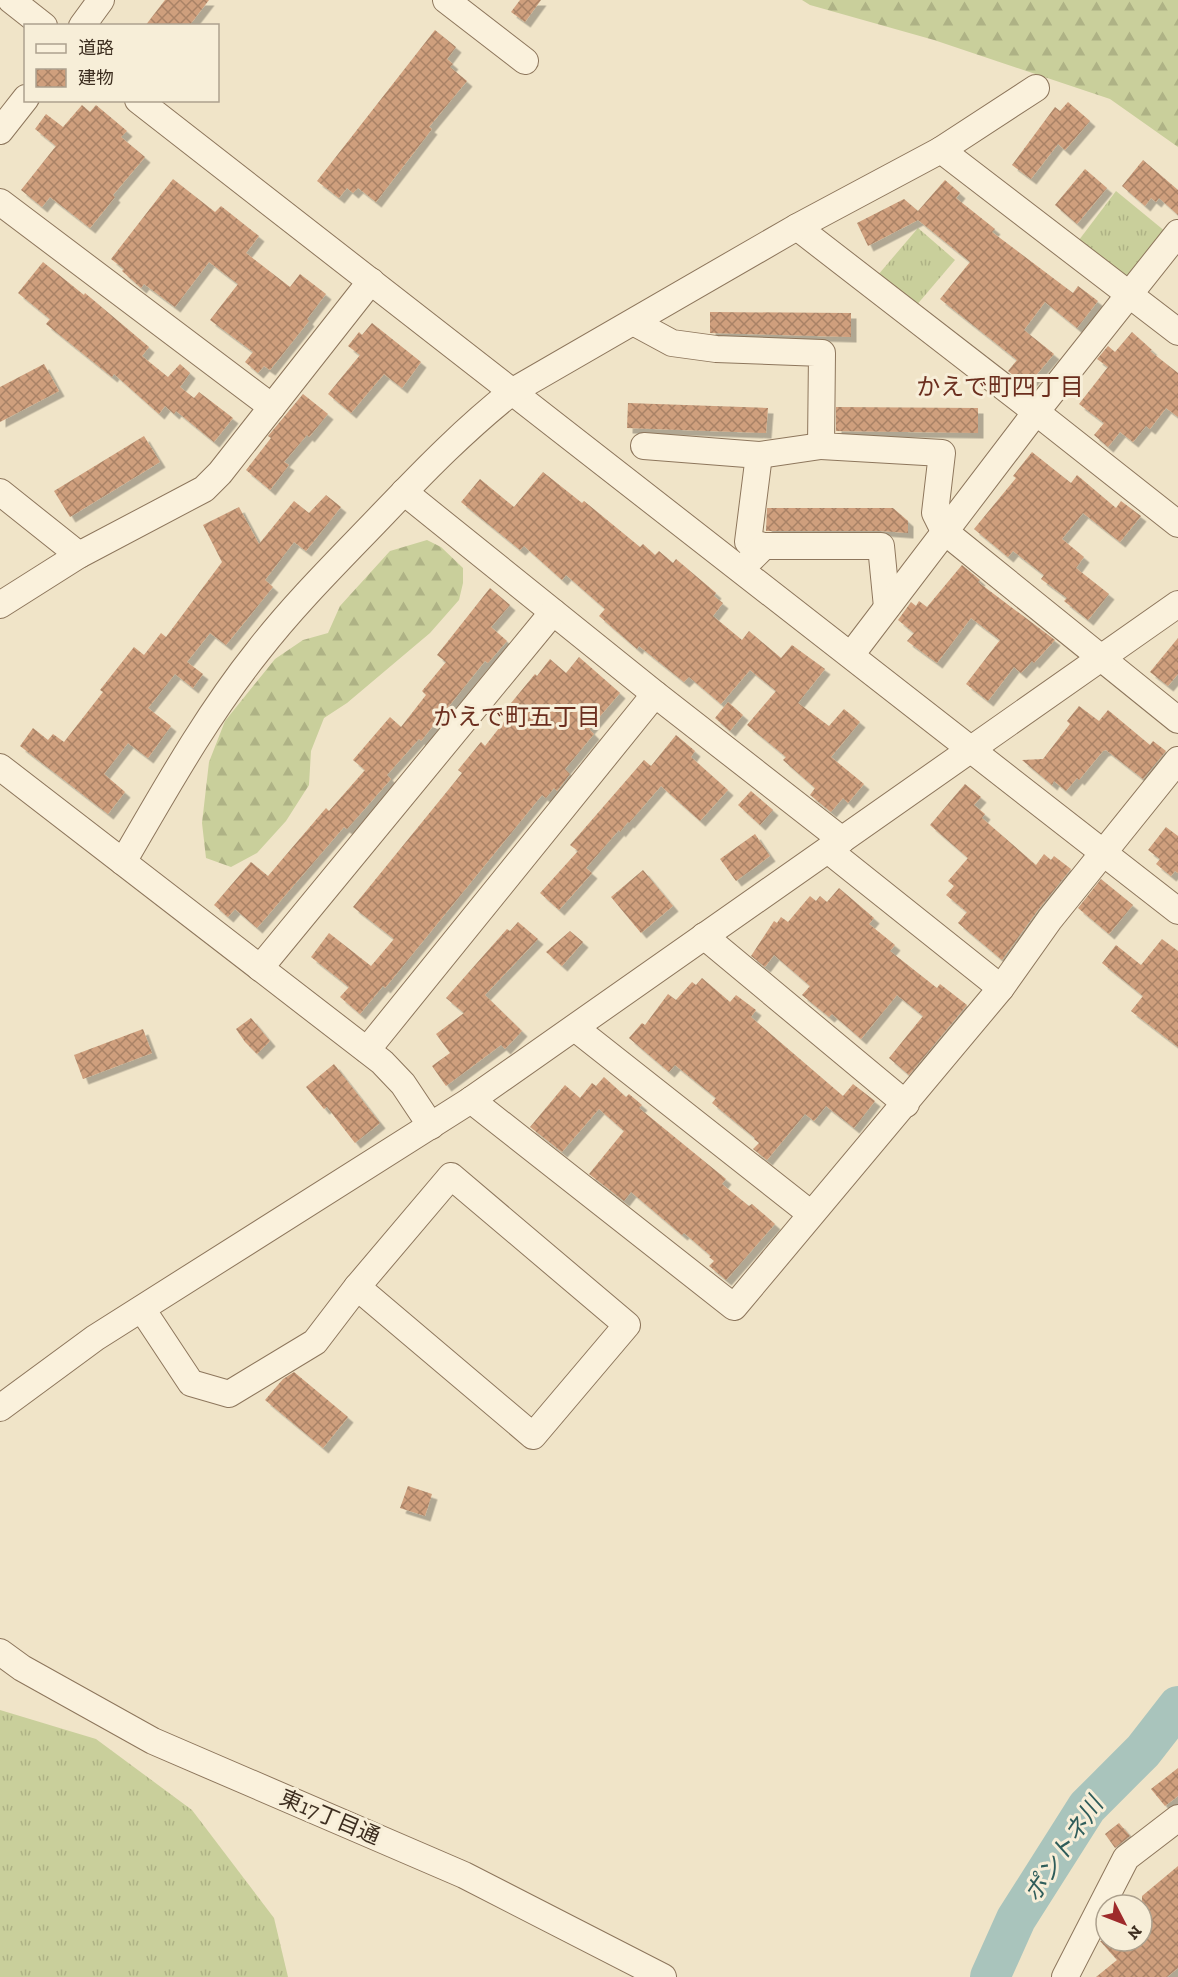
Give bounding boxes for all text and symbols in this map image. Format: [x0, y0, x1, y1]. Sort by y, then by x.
legend [24, 24, 219, 102]
text: 道路 [78, 37, 114, 59]
text: 建物 [78, 67, 114, 89]
district label: かえで町四丁目 [916, 372, 1084, 401]
district label: かえで町五丁目 [433, 702, 601, 731]
street label: 東17丁目通 [276, 1784, 384, 1850]
water label: ポントネ川 [1017, 1789, 1110, 1907]
north arrow [1094, 1893, 1154, 1953]
text: N [1124, 1922, 1146, 1944]

